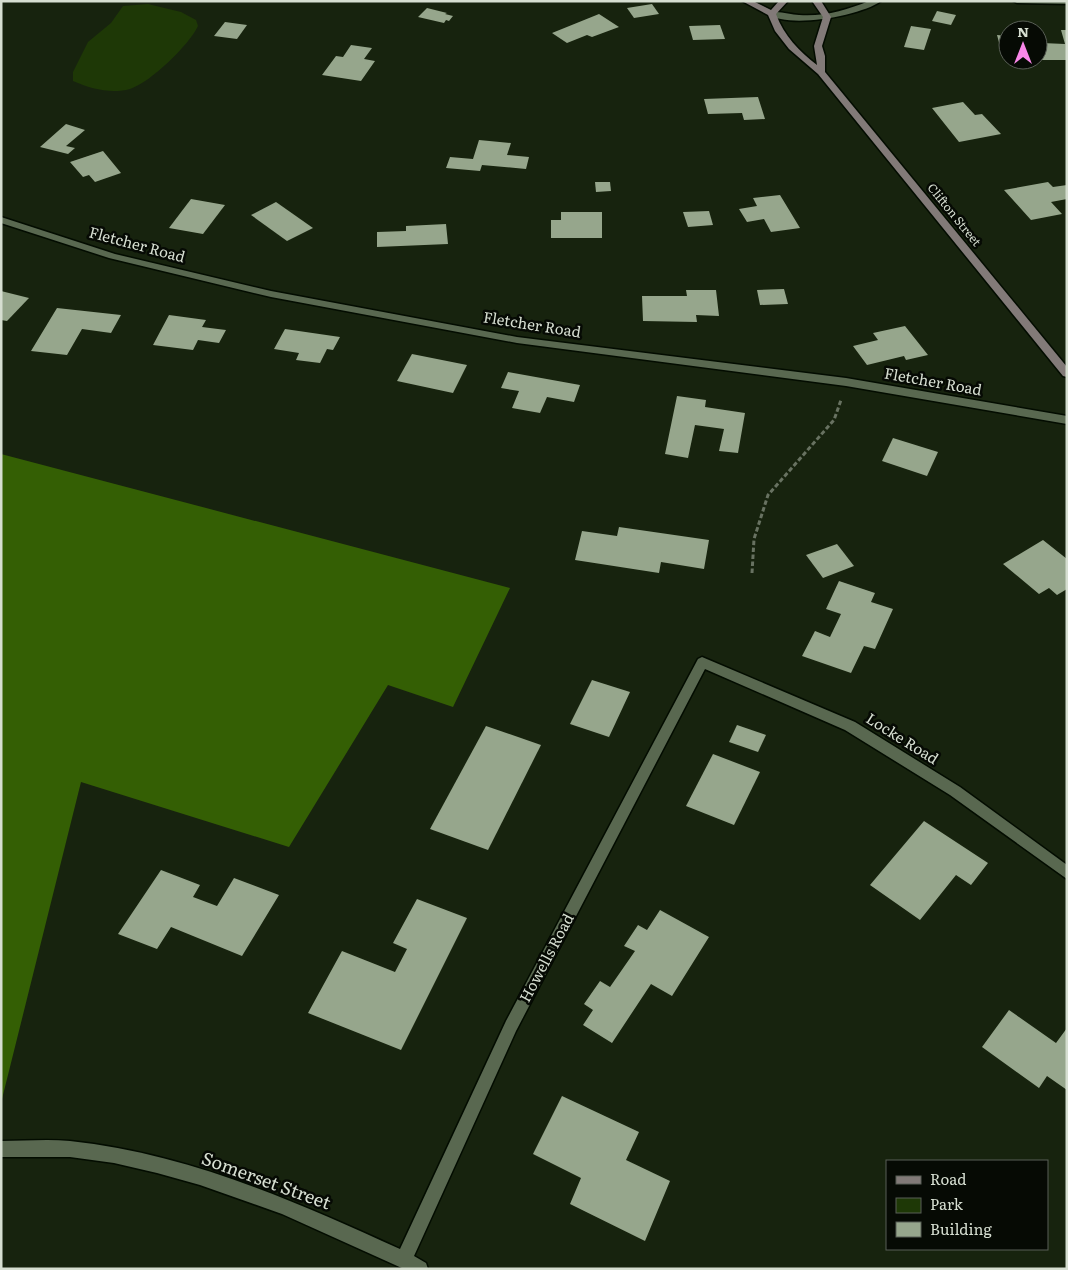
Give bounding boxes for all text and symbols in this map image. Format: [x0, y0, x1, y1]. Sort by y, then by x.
north arrow [998, 20, 1048, 70]
text: N [1017, 21, 1029, 41]
street label: Clifton Street [924, 179, 986, 250]
street label: Fletcher Road [87, 220, 188, 267]
street label: Fletcher Road [482, 304, 583, 343]
street label: Fletcher Road [883, 361, 984, 400]
street label: Locke Road [862, 706, 944, 769]
street label: Howells Road [513, 909, 579, 1006]
street label: Somerset Street [198, 1144, 336, 1216]
legend [886, 1160, 1048, 1250]
text: Road [930, 1167, 966, 1190]
text: Park [930, 1192, 964, 1215]
text: Building [930, 1217, 992, 1240]

